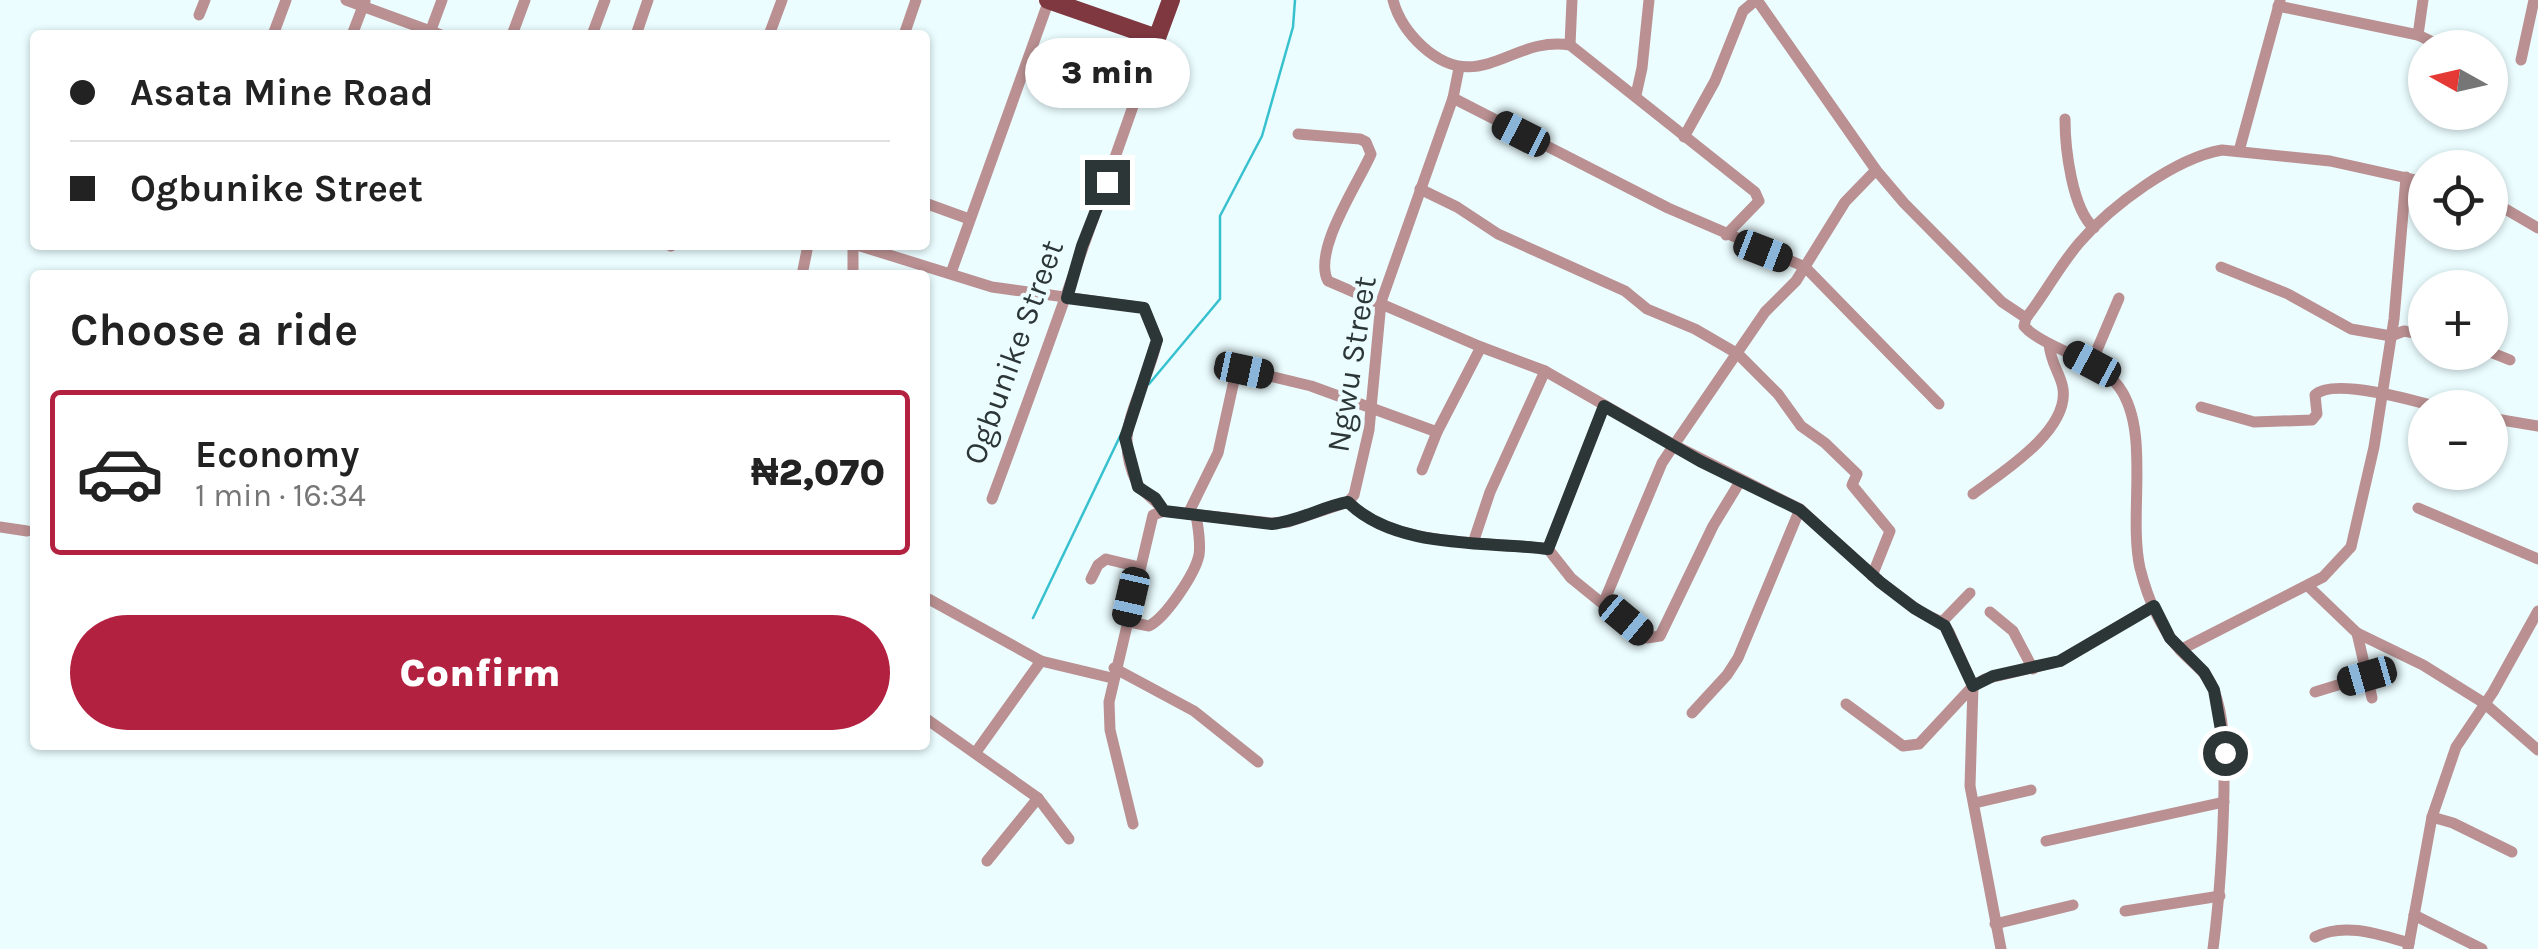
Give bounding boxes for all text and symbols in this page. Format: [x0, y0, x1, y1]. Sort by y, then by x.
north arrow [2408, 30, 2508, 130]
map controls [2408, 30, 2508, 490]
callout: 3 min [1024, 37, 1190, 107]
text: 3 min [1061, 54, 1154, 91]
text: Asata Mine Road [130, 70, 434, 115]
car [1487, 107, 1555, 161]
button: locate [2408, 150, 2508, 250]
route end [1085, 160, 1130, 205]
text: Ogbunike Street [130, 166, 423, 211]
car [1730, 226, 1796, 276]
street label: Ogbunike Street [956, 235, 1071, 469]
button: + [2408, 270, 2508, 370]
street label: Ngwu Street [1319, 273, 1384, 455]
text: Choose a ride [70, 304, 358, 356]
car [2058, 337, 2126, 391]
car [1212, 349, 1276, 391]
button: − [2408, 390, 2508, 490]
icon: car [75, 428, 165, 518]
text: Economy [195, 432, 359, 477]
text: ₦2,070 [751, 450, 885, 495]
text: 1 min · 16:34 [195, 477, 366, 514]
car [1110, 564, 1152, 630]
car [1593, 589, 1659, 651]
button: Confirm [70, 615, 890, 730]
car [2334, 653, 2400, 699]
route start [2203, 731, 2248, 776]

